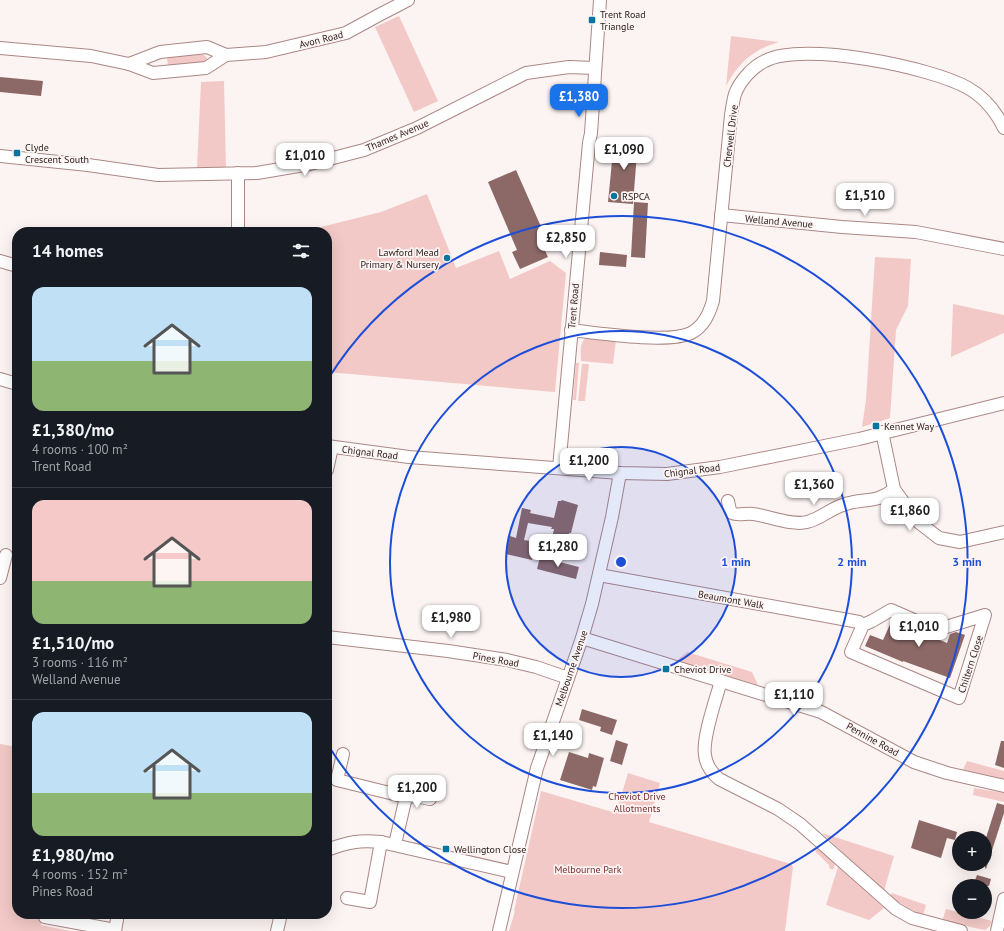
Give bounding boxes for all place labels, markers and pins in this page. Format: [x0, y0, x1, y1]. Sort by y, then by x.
place label: Trent Road Triangle [600, 8, 646, 33]
marker: Trent Road Triangle [587, 15, 597, 25]
pin: £1,380 [546, 84, 612, 118]
pin: £1,090 [591, 137, 657, 171]
place label: Clyde Crescent South [25, 141, 89, 166]
pin: £1,010 [272, 143, 338, 177]
marker: Clyde Crescent South [12, 148, 22, 158]
pin: £1,510 [832, 183, 898, 217]
place label: RSPCA [622, 190, 650, 203]
marker: RSPCA [609, 191, 619, 201]
pin: £2,850 [533, 225, 599, 259]
place label: Lawford Mead Primary & Nursery [361, 246, 439, 271]
marker: Lawford Mead Primary & Nursery [442, 253, 452, 263]
place label: Kennet Way [884, 420, 934, 433]
marker: Kennet Way [871, 421, 881, 431]
pin: £1,200 [556, 448, 622, 482]
pin: £1,360 [781, 472, 847, 506]
pin: £1,860 [877, 498, 943, 532]
pin: £1,280 [525, 534, 591, 568]
centre of rings [614, 555, 628, 569]
pin: £1,980 [418, 605, 484, 639]
pin: £1,010 [886, 614, 952, 648]
place label: Cheviot Drive [674, 663, 731, 676]
marker: Cheviot Drive [661, 664, 671, 674]
pin: £1,110 [761, 682, 827, 716]
pin: £1,140 [520, 723, 586, 757]
pin: £1,200 [384, 775, 450, 809]
place label: Wellington Close [454, 843, 526, 856]
marker: Wellington Close [441, 844, 451, 854]

